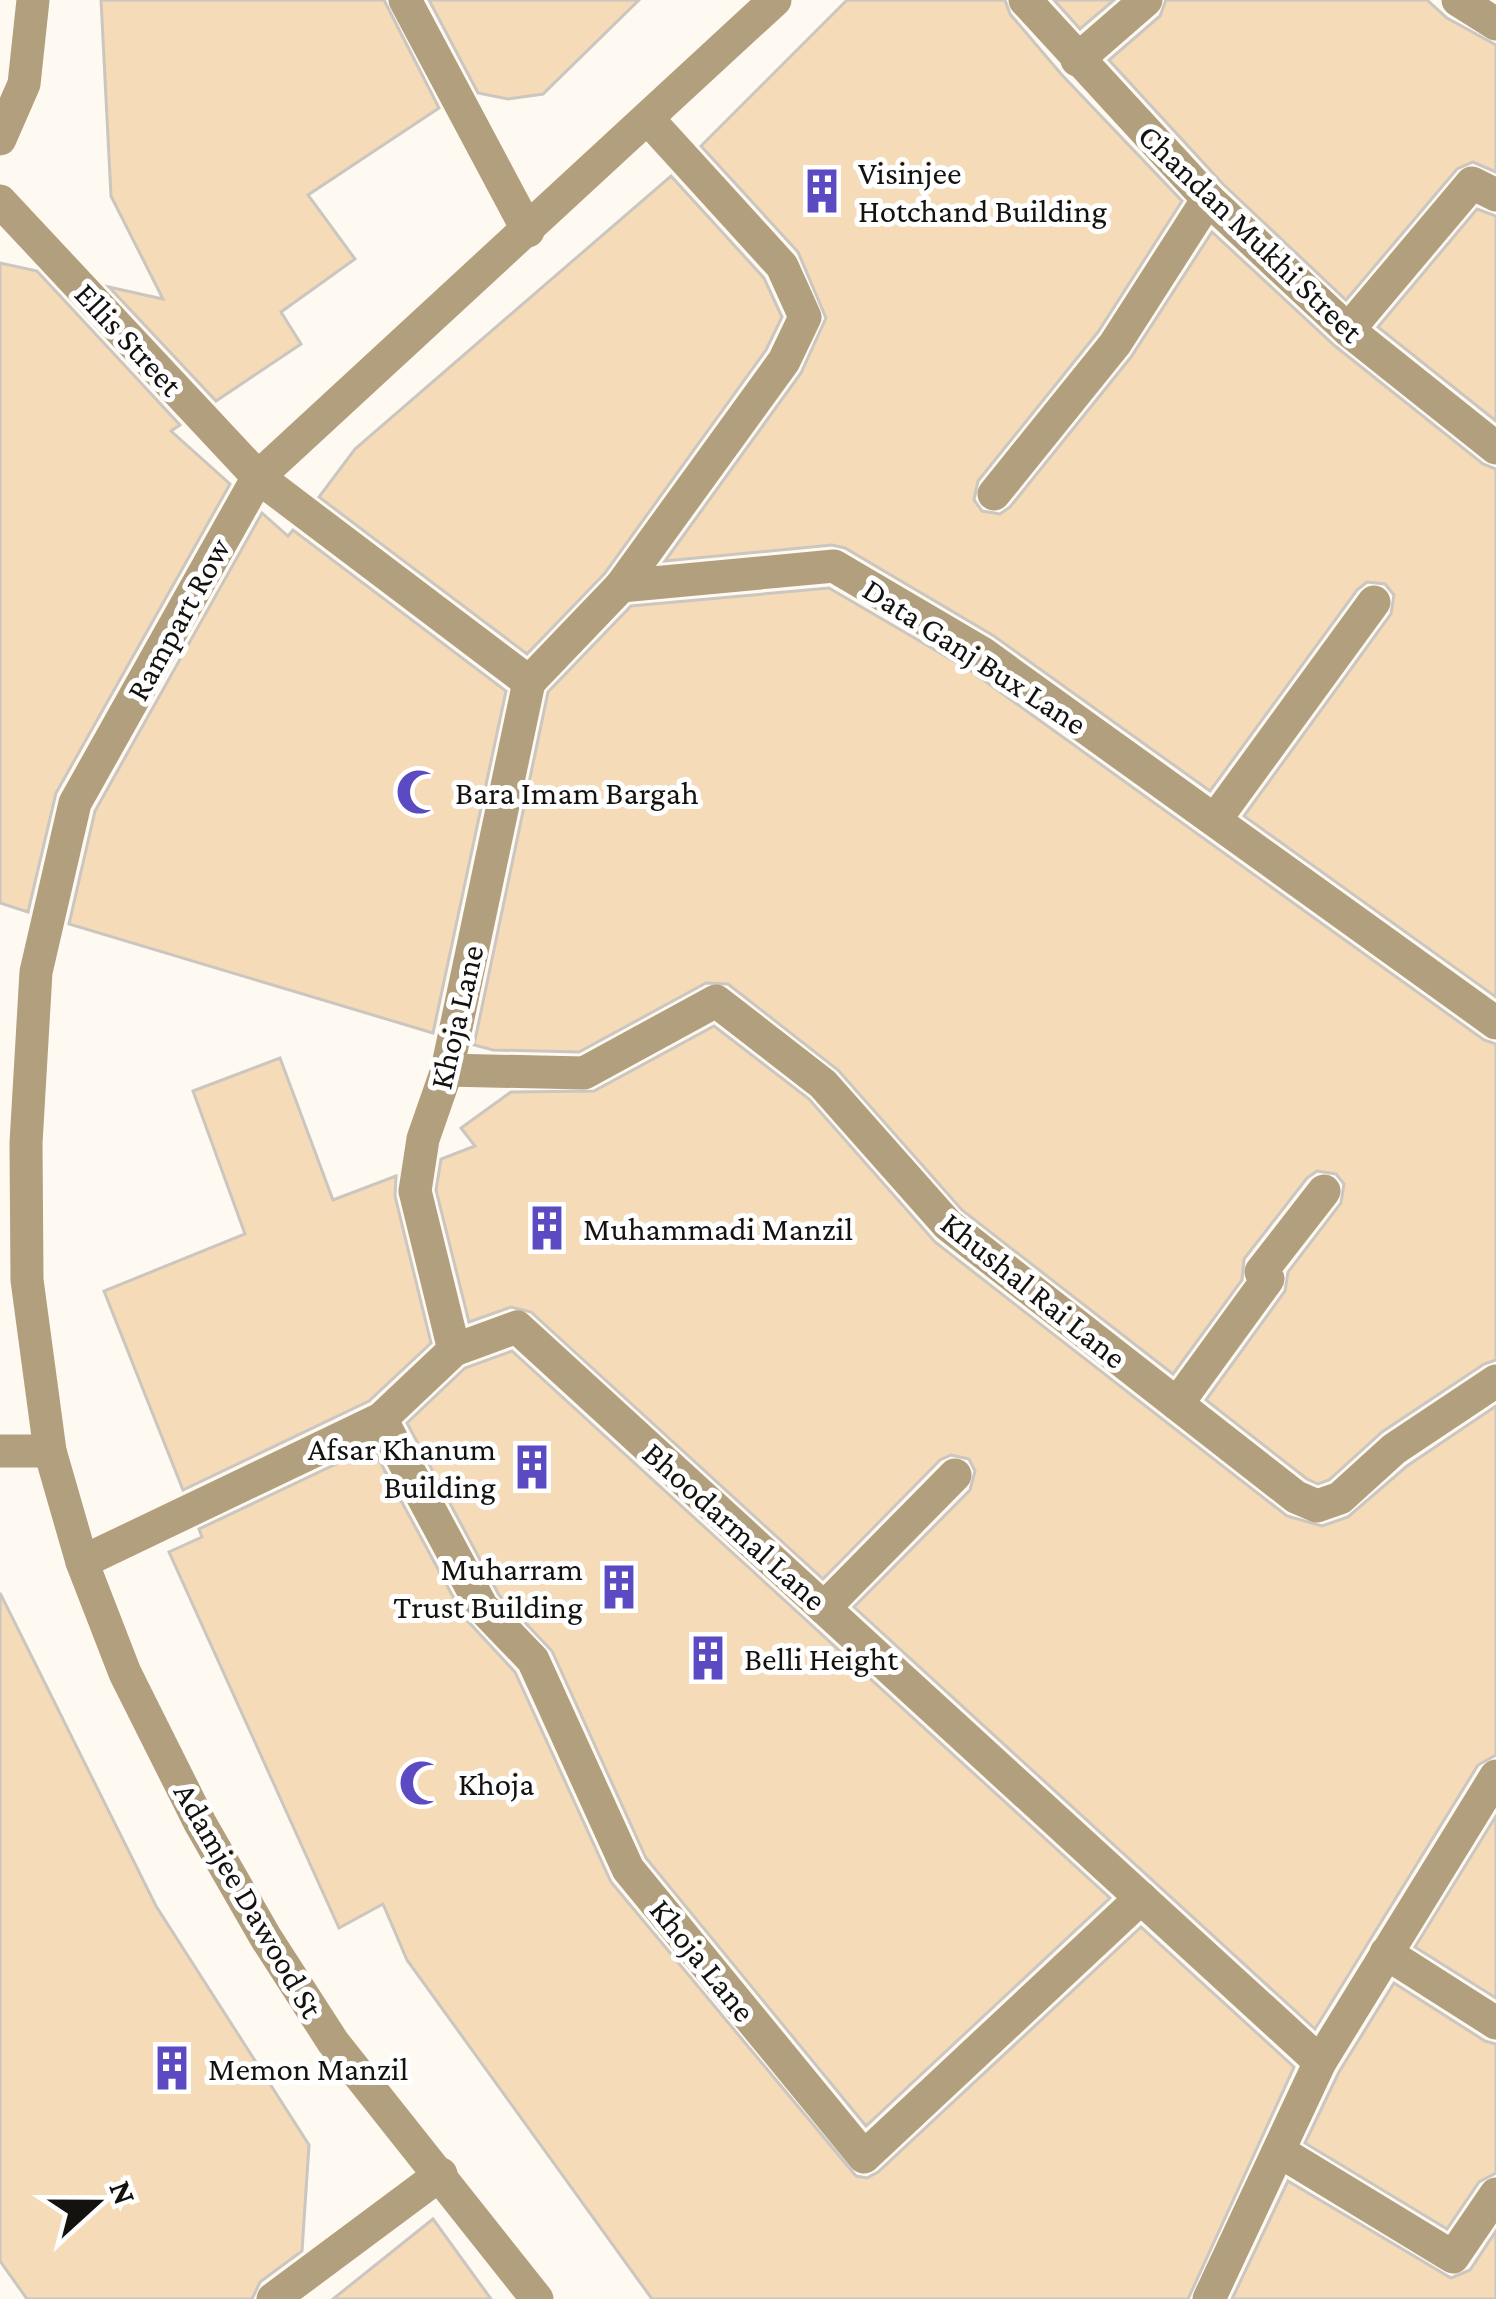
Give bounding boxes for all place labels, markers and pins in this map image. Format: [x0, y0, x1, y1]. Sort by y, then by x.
place label: Visinjee Hotchand Building [858, 154, 1107, 229]
building icon: Visinjee Hotchand Building [797, 166, 847, 216]
mosque icon: Bara Imam Bargah [394, 767, 444, 817]
place label: Bara Imam Bargah [455, 774, 699, 811]
building icon: Muhammadi Manzil [522, 1203, 572, 1253]
place label: Muhammadi Manzil [583, 1210, 853, 1247]
place label: Afsar Khanum Building [308, 1430, 496, 1505]
building icon: Afsar Khanum Building [507, 1442, 557, 1492]
place label: Muharram Trust Building [393, 1550, 583, 1625]
building icon: Muharram Trust Building [594, 1562, 644, 1612]
building icon: Belli Height [683, 1633, 733, 1683]
place label: Belli Height [744, 1640, 899, 1677]
mosque icon: Khoja [397, 1758, 447, 1808]
place label: Khoja [458, 1765, 534, 1802]
building icon: Memon Manzil [147, 2043, 197, 2093]
place label: Memon Manzil [208, 2050, 408, 2087]

